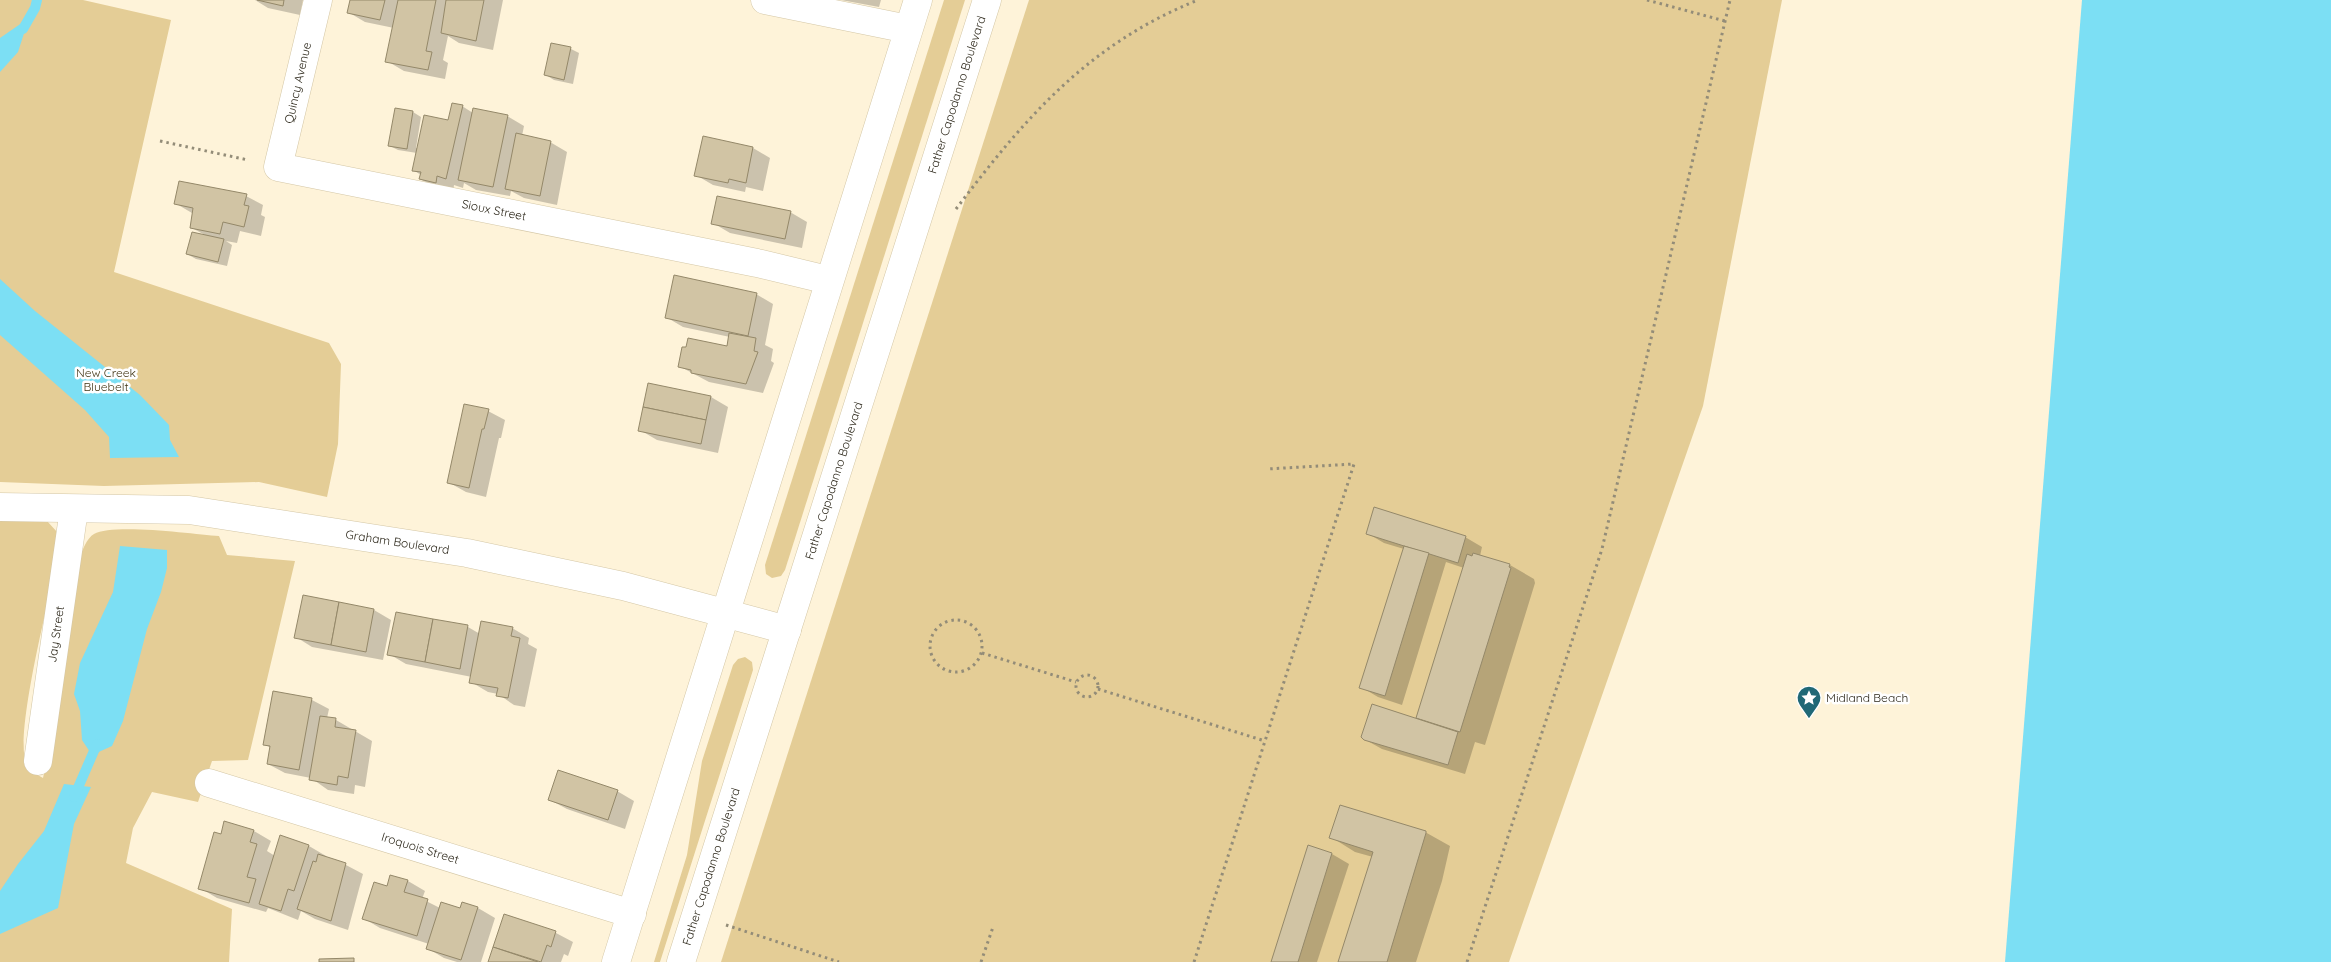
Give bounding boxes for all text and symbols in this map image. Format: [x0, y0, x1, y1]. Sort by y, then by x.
street label: Father Capodanno Boulevard [924, 14, 988, 175]
street label: Quincy Avenue [281, 41, 314, 125]
street label: Sioux Street [461, 196, 528, 224]
park label: New Creek Bluebelt [76, 365, 136, 394]
street label: Father Capodanno Boulevard [802, 400, 866, 561]
street label: Graham Boulevard [345, 526, 451, 557]
street label: Jay Street [44, 605, 67, 664]
place icon: Midland Beach [1796, 685, 1822, 719]
place label: Midland Beach [1826, 690, 1908, 705]
street label: Father Capodanno Boulevard [679, 786, 743, 947]
street label: Iroquois Street [380, 829, 461, 867]

